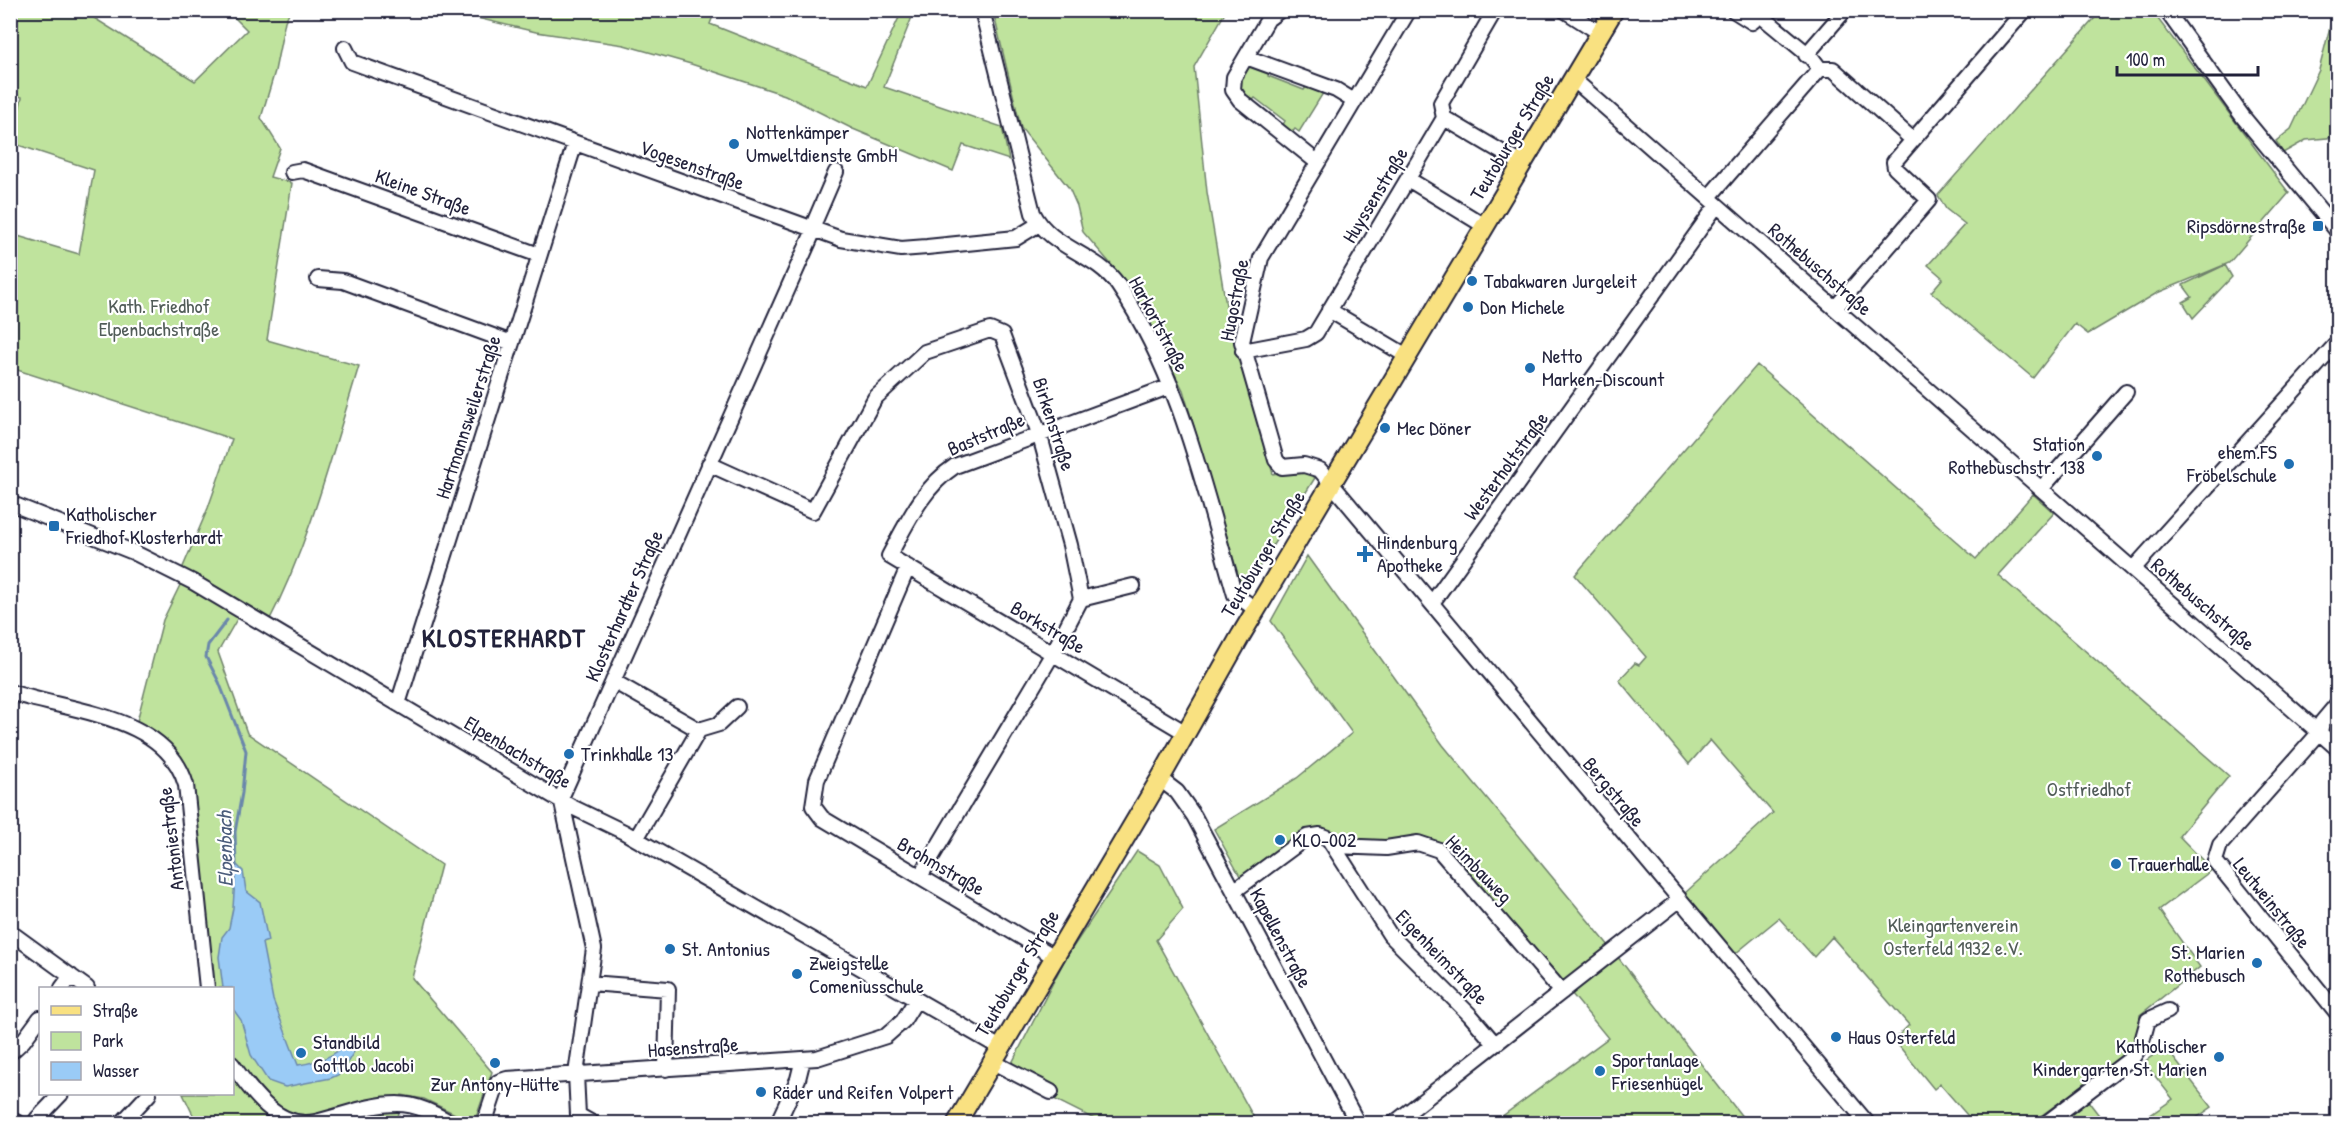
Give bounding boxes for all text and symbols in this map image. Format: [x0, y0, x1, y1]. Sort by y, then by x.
scale bar [2117, 39, 2258, 77]
text: 100 m [2126, 47, 2165, 72]
street label: Teutoburger Straße [1463, 68, 1560, 205]
place label: Nottenkämper Umweltdienste GmbH [746, 118, 897, 168]
street label: Vogesenstraße [636, 133, 748, 196]
marker: Nottenkämper Umweltdienste GmbH [727, 137, 741, 151]
street label: Huyssenstraße [1335, 142, 1414, 248]
street label: Kleine Straße [372, 162, 475, 221]
place label: Ripsdörnestraße [2187, 212, 2306, 239]
street label: Rothebuschstraße [1763, 216, 1878, 321]
marker: Ripsdörnestraße [2311, 219, 2325, 233]
street label: Hugostraße [1212, 257, 1255, 343]
place label: Tabakwaren Jurgeleit [1484, 267, 1638, 294]
street label: Harkortstraße [1123, 271, 1196, 376]
marker: Tabakwaren Jurgeleit [1465, 274, 1479, 288]
park label: Kath. Friedhof Elpenbachstraße [99, 292, 219, 342]
place label: Don Michele [1480, 293, 1565, 320]
marker: Don Michele [1461, 300, 1475, 314]
street label: Hartmannsweilerstraße [428, 332, 507, 502]
place label: Netto Marken-Discount [1542, 342, 1665, 392]
marker: Netto Marken-Discount [1523, 361, 1537, 375]
street label: Birkenstraße [1027, 374, 1082, 474]
street label: Baststraße [943, 405, 1028, 462]
street label: Westerholtstraße [1457, 406, 1554, 525]
place label: Mec Döner [1397, 414, 1472, 441]
marker: Mec Döner [1378, 421, 1392, 435]
place label: Station Rothebuschstr. 138 [1948, 430, 2085, 480]
place label: ehem.FS Fröbelschule [2186, 438, 2277, 488]
marker: Station Rothebuschstr. 138 [2090, 449, 2104, 463]
marker: ehem.FS Fröbelschule [2282, 457, 2296, 471]
street label: Teutoburger Straße [1214, 485, 1311, 622]
place label: Katholischer Friedhof Klosterhardt [65, 500, 223, 550]
marker: Katholischer Friedhof Klosterhardt [47, 519, 61, 533]
street label: Klosterhardter Straße [578, 526, 669, 686]
place label: Hindenburg Apotheke [1377, 528, 1458, 578]
marker: Hindenburg Apotheke [1358, 547, 1372, 561]
street label: Rothebuschstraße [2146, 551, 2261, 656]
street label: Borkstraße [1006, 594, 1091, 659]
district label: KLOSTERHARDT [422, 620, 586, 655]
street label: Elpenbachstraße [460, 709, 577, 794]
place label: Trinkhalle 13 [581, 740, 674, 767]
marker: Trinkhalle 13 [562, 747, 576, 761]
street label: Bergstraße [1577, 751, 1652, 832]
park label: Ostfriedhof [2047, 775, 2131, 802]
street label: Antoniestraße [151, 786, 190, 892]
water label: Elpenbach [209, 810, 240, 887]
place label: KLO-002 [1292, 826, 1357, 853]
street label: Heimbauweg [1440, 828, 1519, 909]
street label: Brohmstraße [893, 830, 990, 901]
marker: KLO-002 [1273, 833, 1287, 847]
place label: Trauerhalle [2128, 850, 2209, 877]
street label: Leutweinstraße [2227, 852, 2317, 954]
marker: Trauerhalle [2109, 857, 2123, 871]
street label: Kapellenstraße [1244, 883, 1319, 992]
street label: Eigenheimstraße [1390, 903, 1495, 1010]
street label: Teutoburger Straße [968, 904, 1065, 1041]
park label: Kleingartenverein Osterfeld 1932 e.V. [1883, 911, 2023, 961]
place label: St. Antonius [682, 935, 770, 962]
place label: St. Marien Rothebusch [2165, 938, 2245, 988]
marker: St. Antonius [663, 942, 677, 956]
place label: Zweigstelle Comeniusschule [809, 949, 924, 999]
marker: St. Marien Rothebusch [2250, 956, 2264, 970]
marker: Zweigstelle Comeniusschule [790, 967, 804, 981]
legend [39, 987, 234, 1095]
text: Straße [93, 998, 138, 1023]
place label: Haus Osterfeld [1848, 1023, 1955, 1050]
text: Park [93, 1028, 124, 1053]
place label: Standbild Gottlob Jacobi [313, 1028, 414, 1078]
street label: Hasenstraße [647, 1030, 739, 1063]
marker: Haus Osterfeld [1829, 1030, 1843, 1044]
place label: Katholischer Kindergarten St. Marien [2033, 1032, 2207, 1082]
marker: Standbild Gottlob Jacobi [294, 1046, 308, 1060]
place label: Sportanlage Friesenhügel [1611, 1046, 1704, 1096]
marker: Katholischer Kindergarten St. Marien [2212, 1050, 2226, 1064]
marker: Zur Antony-Hütte [488, 1056, 502, 1070]
text: Wasser [93, 1058, 139, 1083]
marker: Sportanlage Friesenhügel [1593, 1064, 1607, 1078]
place label: Zur Antony-Hütte [431, 1070, 559, 1097]
place label: Räder und Reifen Volpert [773, 1078, 955, 1105]
marker: Räder und Reifen Volpert [754, 1085, 768, 1099]

